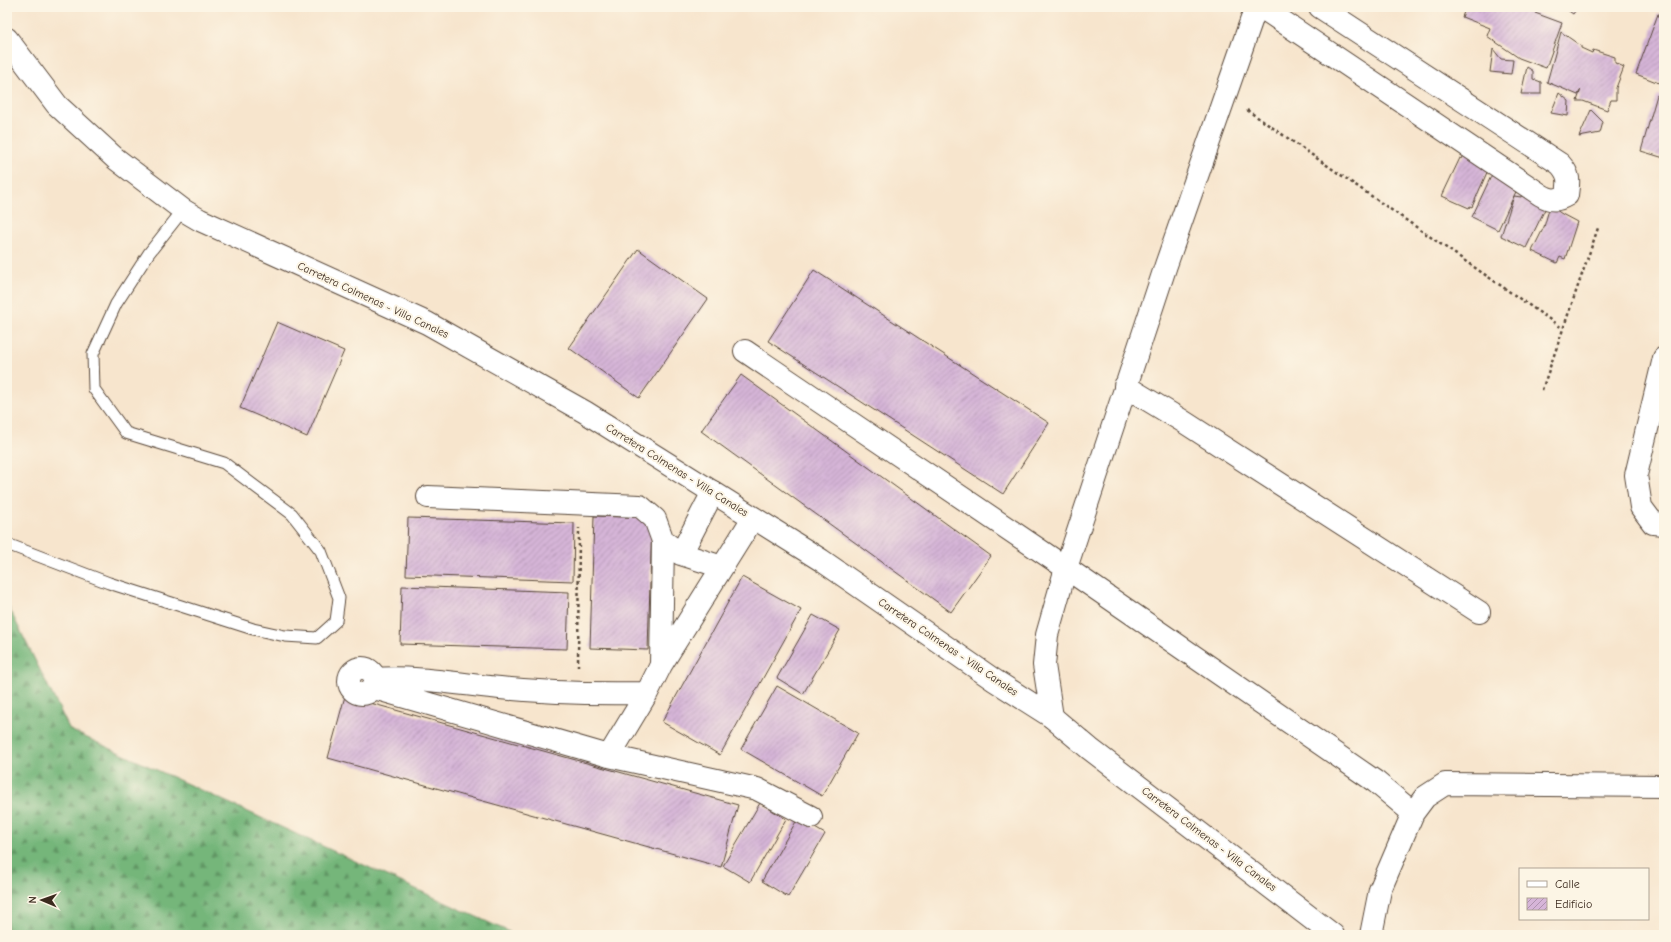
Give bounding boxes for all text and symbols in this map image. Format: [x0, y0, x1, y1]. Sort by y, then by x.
street label: Carretera Colmenas - Villa Canales [295, 259, 451, 341]
street label: Carretera Colmenas - Villa Canales [603, 421, 751, 520]
street label: Carretera Colmenas - Villa Canales [876, 595, 1020, 699]
street label: Carretera Colmenas - Villa Canales [1139, 784, 1279, 894]
legend [1519, 868, 1649, 920]
text: Calle [1555, 877, 1580, 891]
north arrow [22, 880, 62, 920]
text: N [26, 896, 39, 903]
text: Edificio [1555, 897, 1592, 911]

